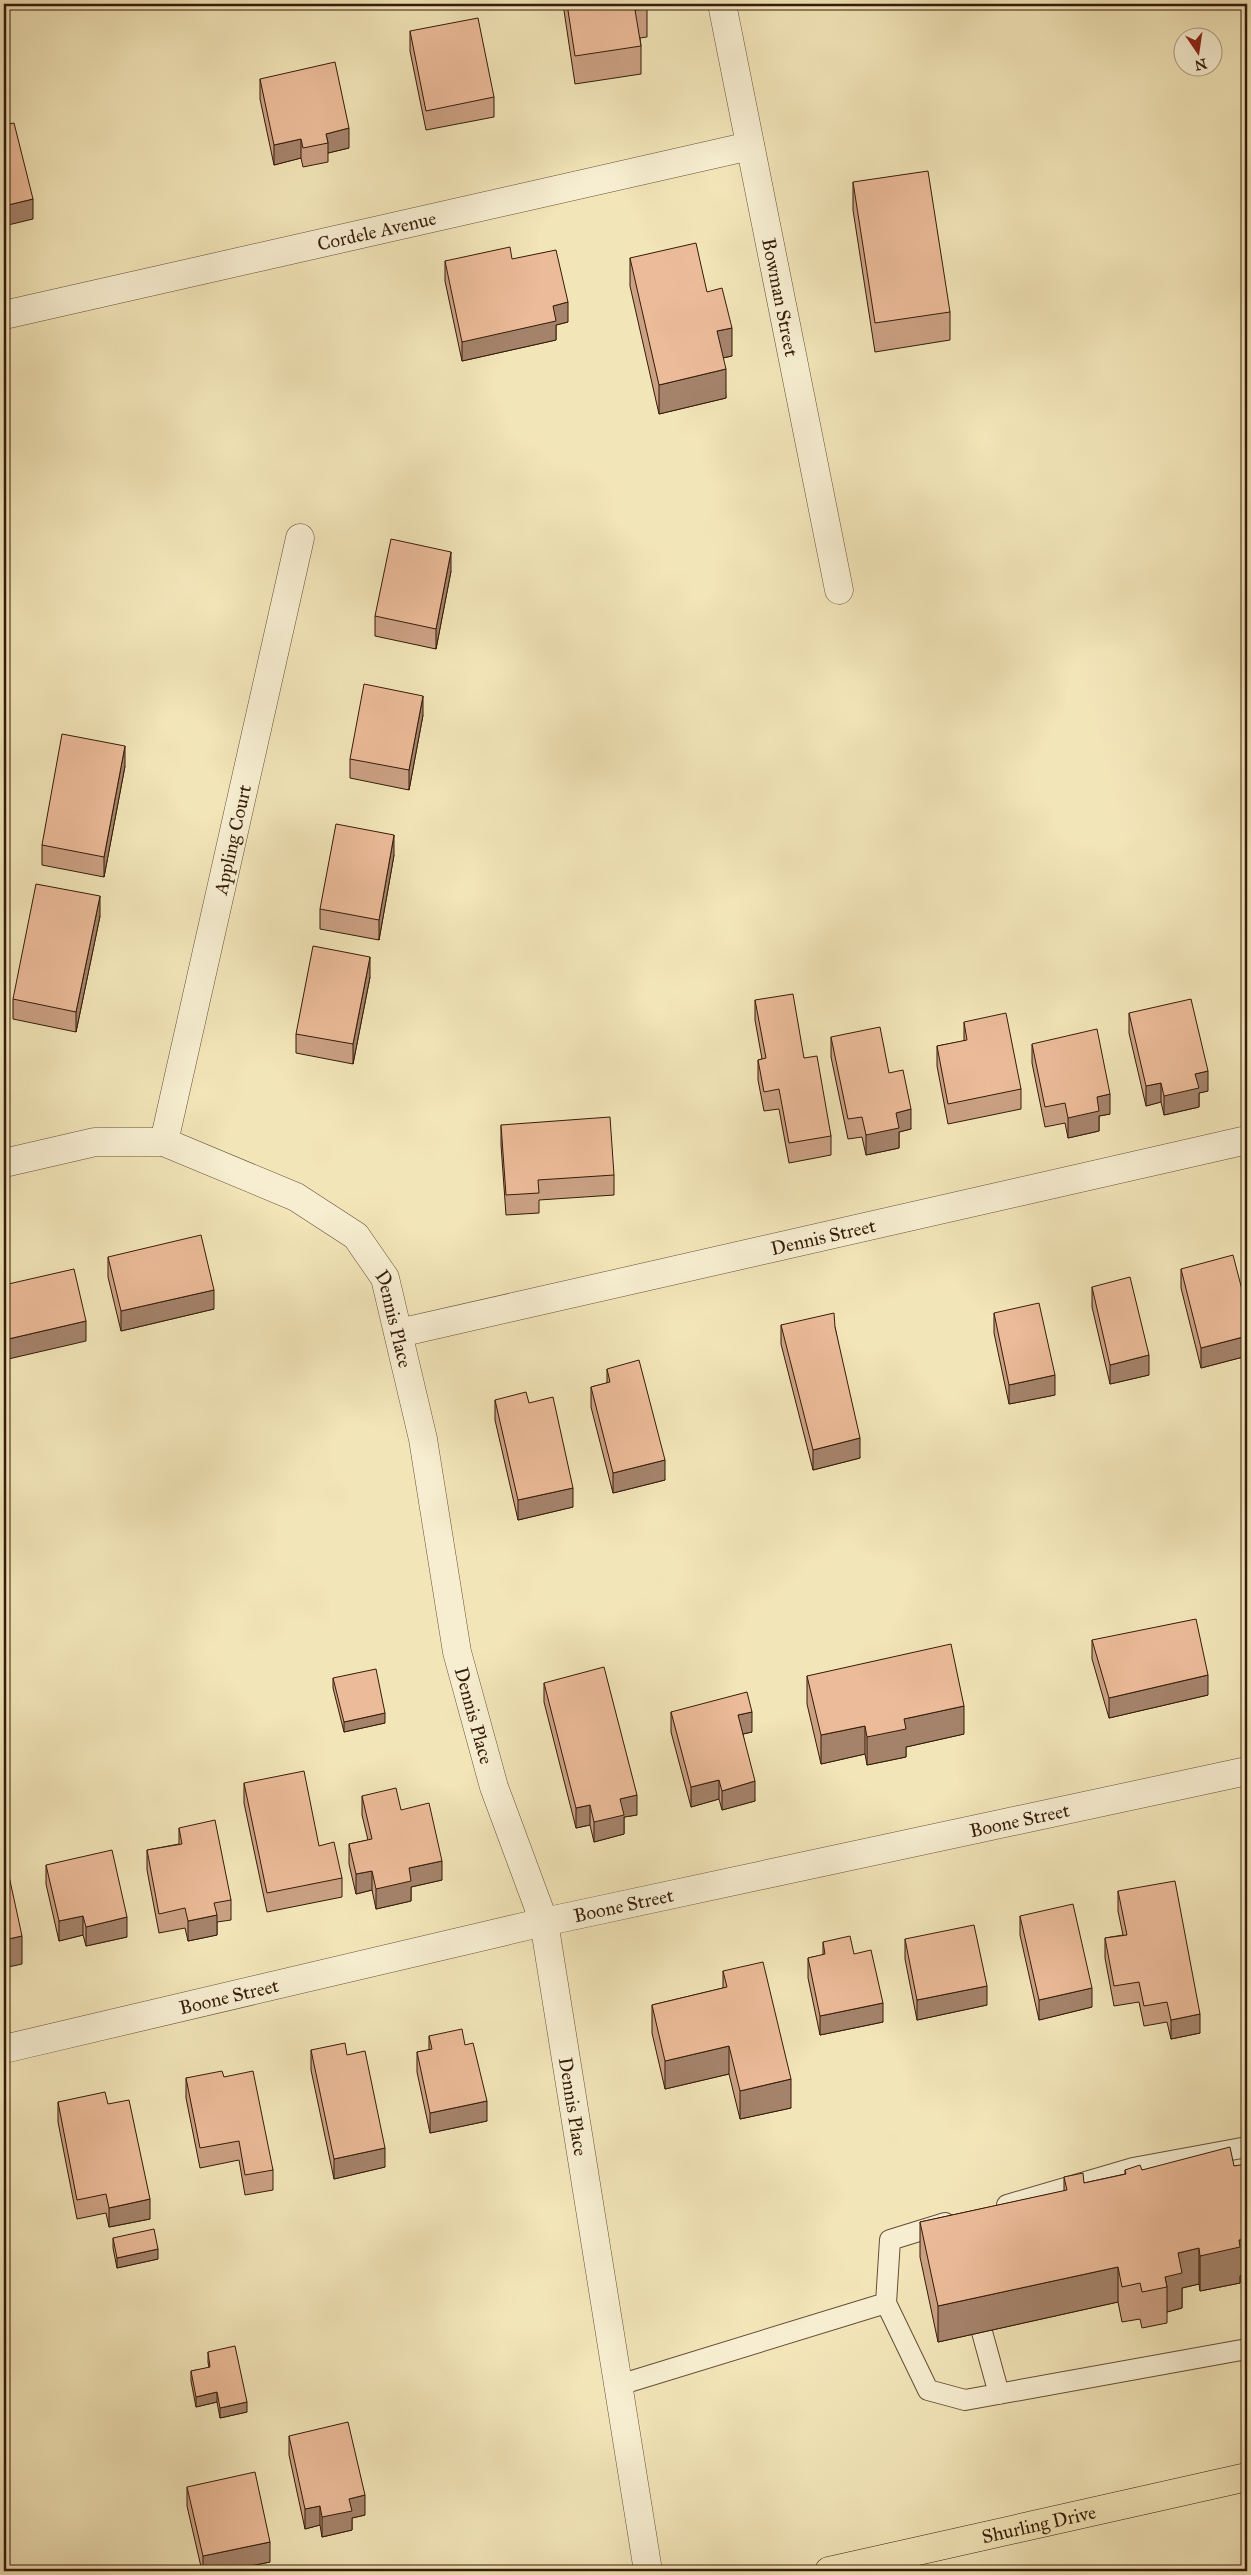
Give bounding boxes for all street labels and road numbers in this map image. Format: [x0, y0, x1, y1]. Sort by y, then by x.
street label: Cordele Avenue [315, 206, 438, 255]
street label: Bowman Street [757, 236, 804, 359]
street label: Appling Court [208, 782, 256, 898]
street label: Dennis Street [768, 1213, 878, 1260]
street label: Dennis Place [371, 1265, 417, 1370]
street label: Dennis Place [450, 1664, 499, 1767]
street label: Boone Street [967, 1798, 1072, 1842]
street label: Boone Street [571, 1883, 676, 1927]
street label: Boone Street [177, 1973, 281, 2019]
street label: Dennis Place [554, 2056, 593, 2158]
street label: Shurling Drive [980, 2500, 1098, 2548]

